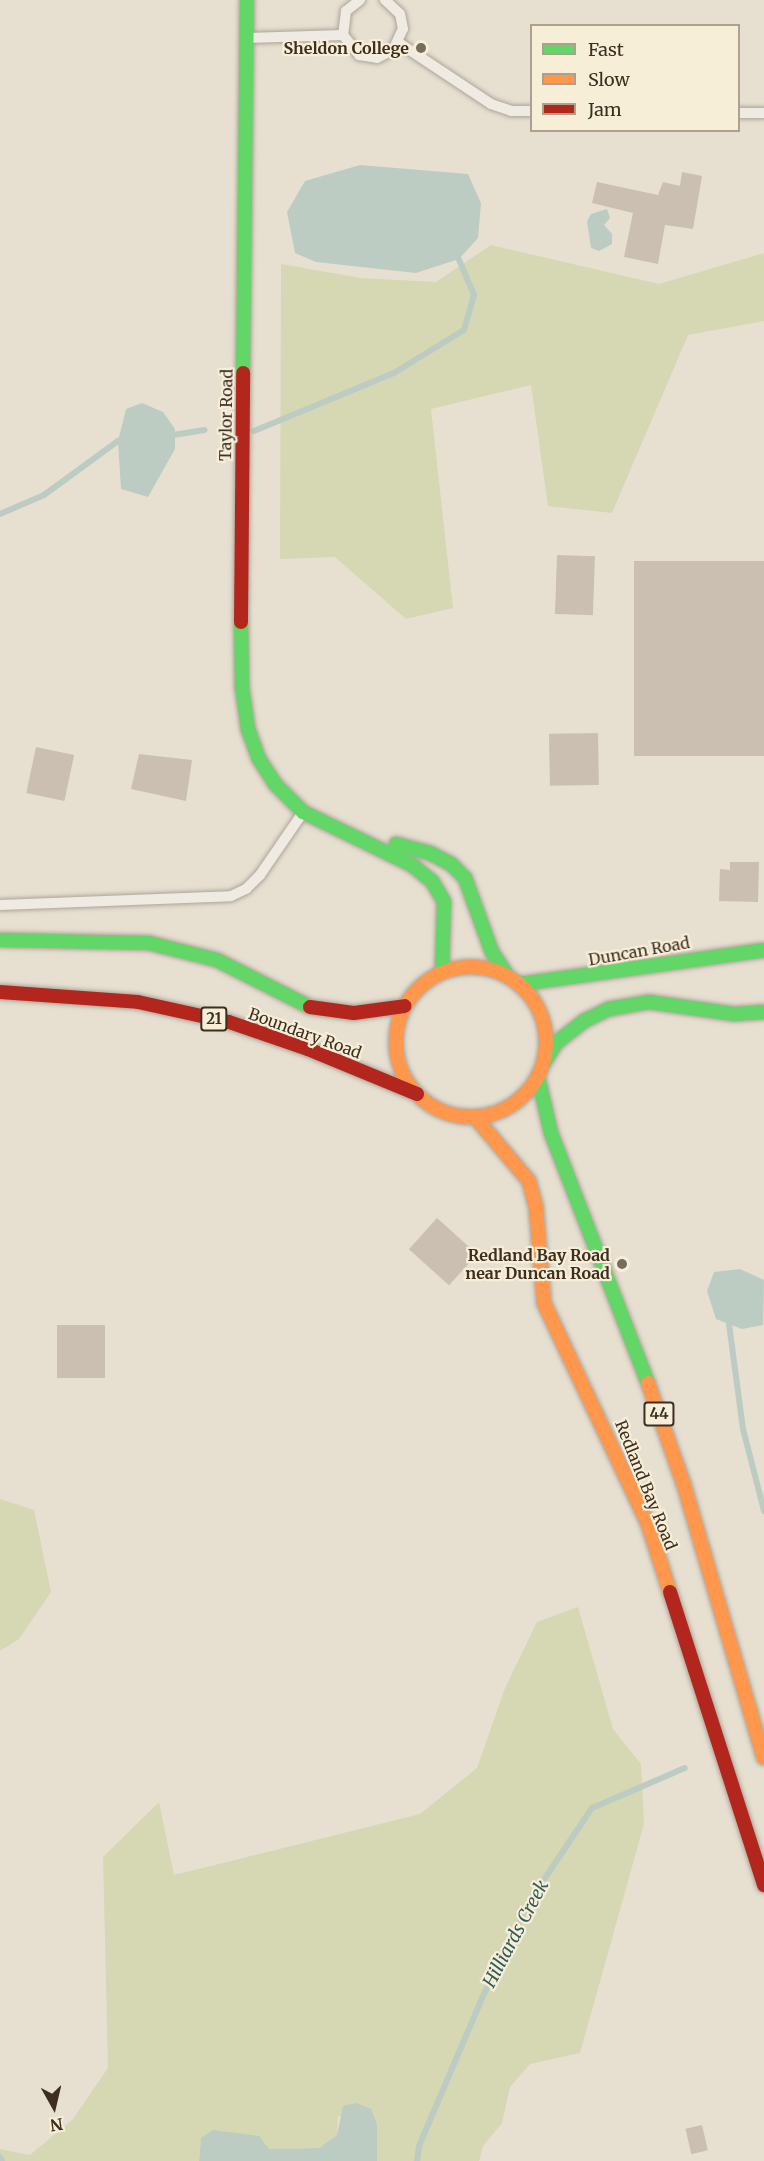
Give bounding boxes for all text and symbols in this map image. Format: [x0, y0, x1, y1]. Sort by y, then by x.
legend [530, 24, 740, 132]
place label: Sheldon College [284, 38, 409, 58]
text: Fast [588, 38, 624, 61]
marker: Sheldon College [414, 41, 428, 55]
text: Slow [588, 68, 630, 91]
text: Jam [588, 98, 622, 121]
street label: Taylor Road [216, 369, 236, 461]
street label: Duncan Road [587, 933, 691, 969]
street label: Boundary Road [246, 1004, 364, 1062]
road number: 21 [199, 1007, 229, 1031]
place label: Redland Bay Road near Duncan Road [465, 1245, 610, 1283]
marker: Redland Bay Road near Duncan Road [615, 1257, 629, 1271]
road number: 44 [642, 1402, 676, 1426]
street label: Redland Bay Road [611, 1417, 681, 1553]
water label: Hilliards Creek [479, 1877, 553, 1991]
north arrow [24, 2077, 84, 2137]
text: N [49, 2114, 64, 2136]

